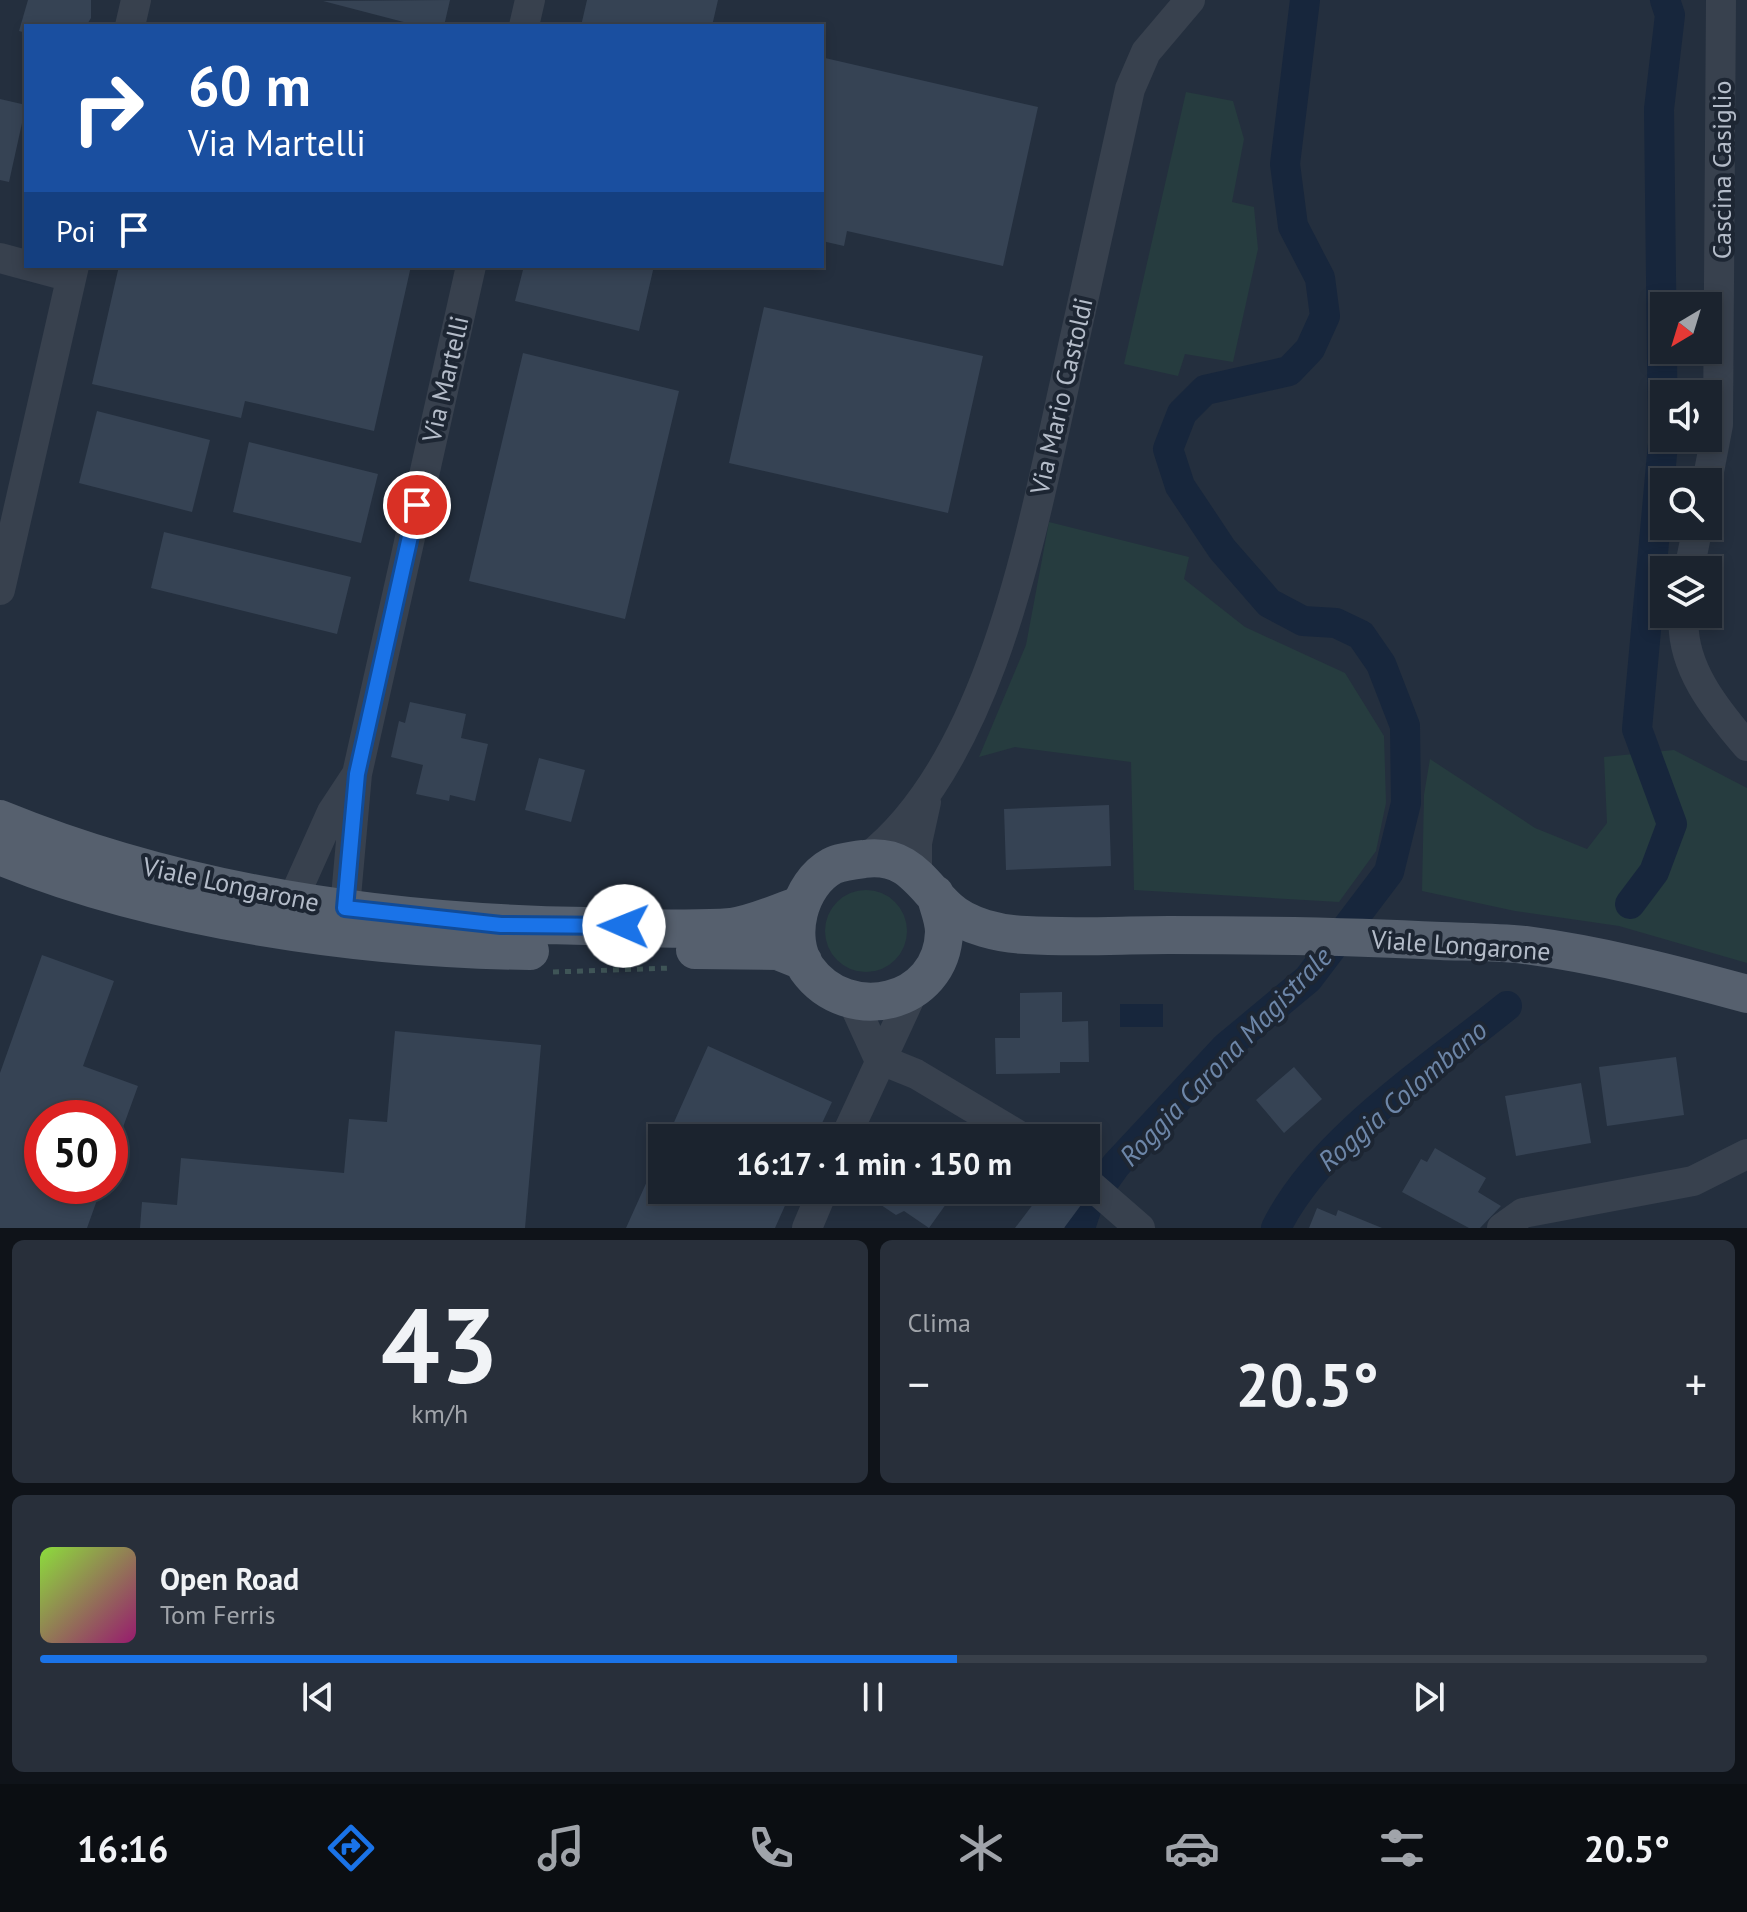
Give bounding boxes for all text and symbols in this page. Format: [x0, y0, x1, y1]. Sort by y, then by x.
text: 60 m [188, 49, 311, 121]
icon: right [56, 56, 160, 160]
street label: Cascina Casiglio [1705, 81, 1738, 259]
text: Via Martelli [188, 119, 366, 166]
icon: arrive [112, 208, 156, 252]
text: Poi [56, 211, 96, 250]
north arrow [1650, 292, 1722, 364]
map controls [1650, 292, 1722, 628]
street label: Via Mario Castoldi [1022, 294, 1100, 499]
street label: Via Martelli [414, 313, 476, 446]
button: sound [1650, 380, 1722, 452]
button: search [1650, 468, 1722, 540]
pin [383, 471, 451, 539]
icon: arrive [395, 483, 439, 527]
button: layers [1650, 556, 1722, 628]
street label: Viale Longarone [139, 849, 322, 919]
position arrow [582, 884, 666, 968]
street label: Viale Longarone [1369, 922, 1552, 968]
water label: Roggia Carona Magistrale [1111, 938, 1339, 1174]
water label: Roggia Colombano [1309, 1011, 1495, 1179]
speed limit sign: 50 [24, 1100, 128, 1204]
text: 16:17 · 1 min · 150 m [736, 1144, 1012, 1183]
text: 43 [381, 1277, 499, 1412]
text: Clima [908, 1306, 971, 1339]
text: 20.5° [1236, 1345, 1379, 1423]
text: − [908, 1355, 930, 1412]
text: + [1685, 1355, 1707, 1412]
text: km/h [411, 1397, 468, 1430]
text: Open Road [160, 1559, 299, 1598]
text: Tom Ferris [160, 1598, 275, 1631]
icon: previous [296, 1675, 340, 1719]
icon: pause [851, 1675, 895, 1719]
icon: next [1407, 1675, 1451, 1719]
icon: directions [323, 1820, 379, 1876]
icon: music [533, 1820, 589, 1876]
icon: phone [743, 1820, 799, 1876]
icon: climate [953, 1820, 1009, 1876]
icon: car [1164, 1820, 1220, 1876]
icon: filters [1374, 1820, 1430, 1876]
text: 16:16 [77, 1825, 168, 1872]
text: 20.5° [1584, 1825, 1670, 1872]

